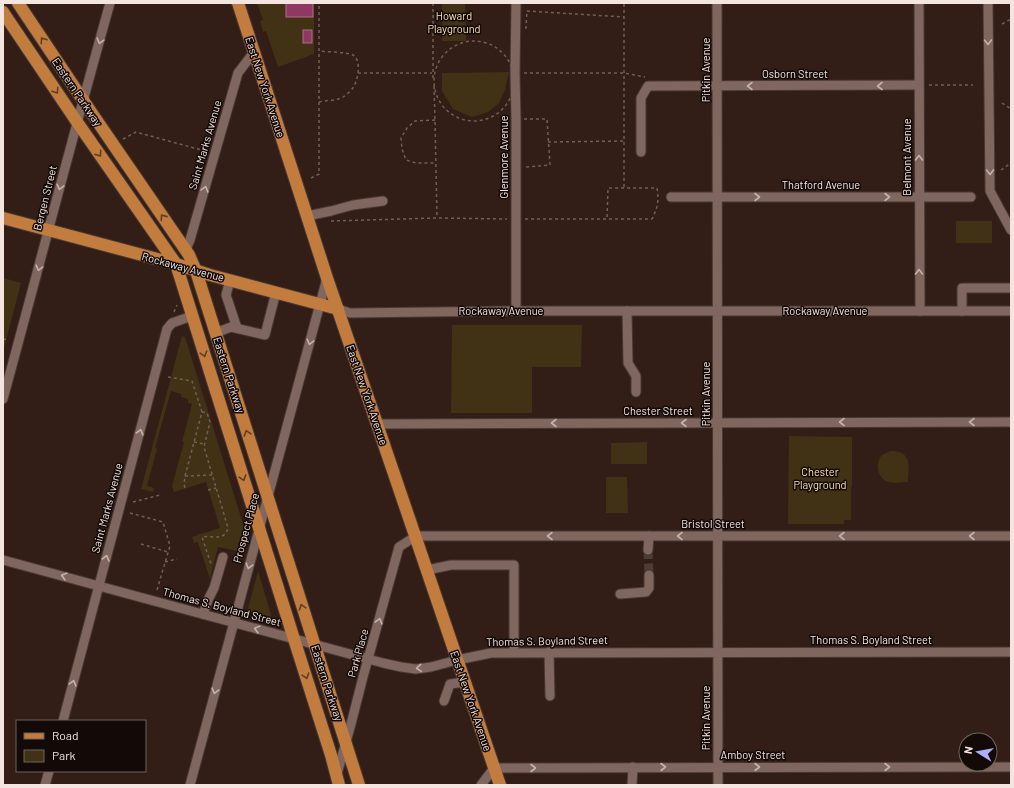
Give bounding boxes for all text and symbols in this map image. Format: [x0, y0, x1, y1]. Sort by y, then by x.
park label: Howard Playground [427, 9, 481, 35]
street label: East New York Avenue [243, 35, 288, 139]
one-way arrow [40, 37, 48, 44]
one-way arrow [96, 37, 104, 44]
street label: Pitkin Avenue [699, 38, 712, 102]
one-way arrow [984, 39, 992, 45]
street label: Eastern Parkway [50, 55, 105, 128]
street label: Osborn Street [762, 67, 828, 80]
one-way arrow [747, 82, 753, 90]
one-way arrow [877, 82, 883, 90]
one-way arrow [51, 86, 58, 93]
street label: Saint Marks Avenue [186, 99, 224, 191]
street label: Glenmore Avenue [497, 115, 510, 199]
street label: Belmont Avenue [900, 118, 913, 196]
one-way arrow [94, 150, 102, 157]
one-way arrow [915, 155, 923, 161]
street label: Bergen Street [30, 164, 59, 232]
one-way arrow [986, 169, 994, 175]
street label: Thatford Avenue [782, 178, 860, 191]
one-way arrow [56, 183, 65, 190]
one-way arrow [200, 185, 209, 192]
one-way arrow [754, 193, 760, 201]
one-way arrow [884, 193, 890, 201]
one-way arrow [160, 214, 168, 221]
street label: Rockaway Avenue [140, 249, 226, 284]
one-way arrow [35, 264, 44, 271]
one-way arrow [915, 269, 923, 275]
street label: Rockaway Avenue [459, 304, 544, 317]
street label: Rockaway Avenue [783, 304, 868, 317]
street label: Eastern Parkway [211, 335, 248, 415]
one-way arrow [306, 338, 314, 345]
street label: East New York Avenue [344, 343, 391, 447]
one-way arrow [199, 350, 208, 357]
street label: Pitkin Avenue [699, 362, 712, 426]
street label: Chester Street [623, 404, 693, 417]
one-way arrow [839, 418, 845, 426]
one-way arrow [969, 418, 975, 426]
one-way arrow [551, 419, 557, 427]
one-way arrow [681, 419, 687, 427]
one-way arrow [135, 429, 143, 435]
one-way arrow [243, 429, 252, 436]
street label: Saint Marks Avenue [88, 461, 125, 554]
park label: Chester Playground [793, 465, 847, 491]
one-way arrow [238, 474, 247, 481]
street label: Prospect Place [230, 491, 261, 564]
street label: Bristol Street [681, 517, 745, 530]
one-way arrow [547, 532, 553, 540]
one-way arrow [677, 532, 683, 540]
one-way arrow [839, 532, 845, 540]
one-way arrow [969, 532, 975, 540]
one-way arrow [102, 555, 110, 561]
one-way arrow [245, 562, 254, 569]
one-way arrow [61, 572, 68, 581]
street label: Thomas S. Boyland Street [162, 584, 283, 629]
one-way arrow [298, 604, 307, 611]
one-way arrow [374, 618, 383, 625]
one-way arrow [254, 625, 260, 633]
street label: Park Place [344, 627, 371, 679]
street label: Thomas S. Boyland Street [486, 633, 608, 648]
street label: Thomas S. Boyland Street [810, 633, 932, 646]
street label: Eastern Parkway [309, 643, 346, 723]
street label: East New York Avenue [448, 649, 495, 753]
one-way arrow [416, 664, 422, 673]
one-way arrow [301, 672, 310, 679]
one-way arrow [68, 680, 77, 687]
street label: Pitkin Avenue [699, 686, 712, 750]
one-way arrow [211, 688, 220, 695]
legend [16, 720, 146, 772]
text: Road [52, 728, 79, 742]
north arrow [958, 732, 998, 772]
text: N [961, 745, 975, 755]
text: Park [52, 748, 76, 762]
street label: Amboy Street [721, 748, 785, 761]
one-way arrow [660, 763, 666, 771]
one-way arrow [754, 763, 760, 771]
one-way arrow [884, 763, 890, 771]
one-way arrow [530, 764, 536, 772]

